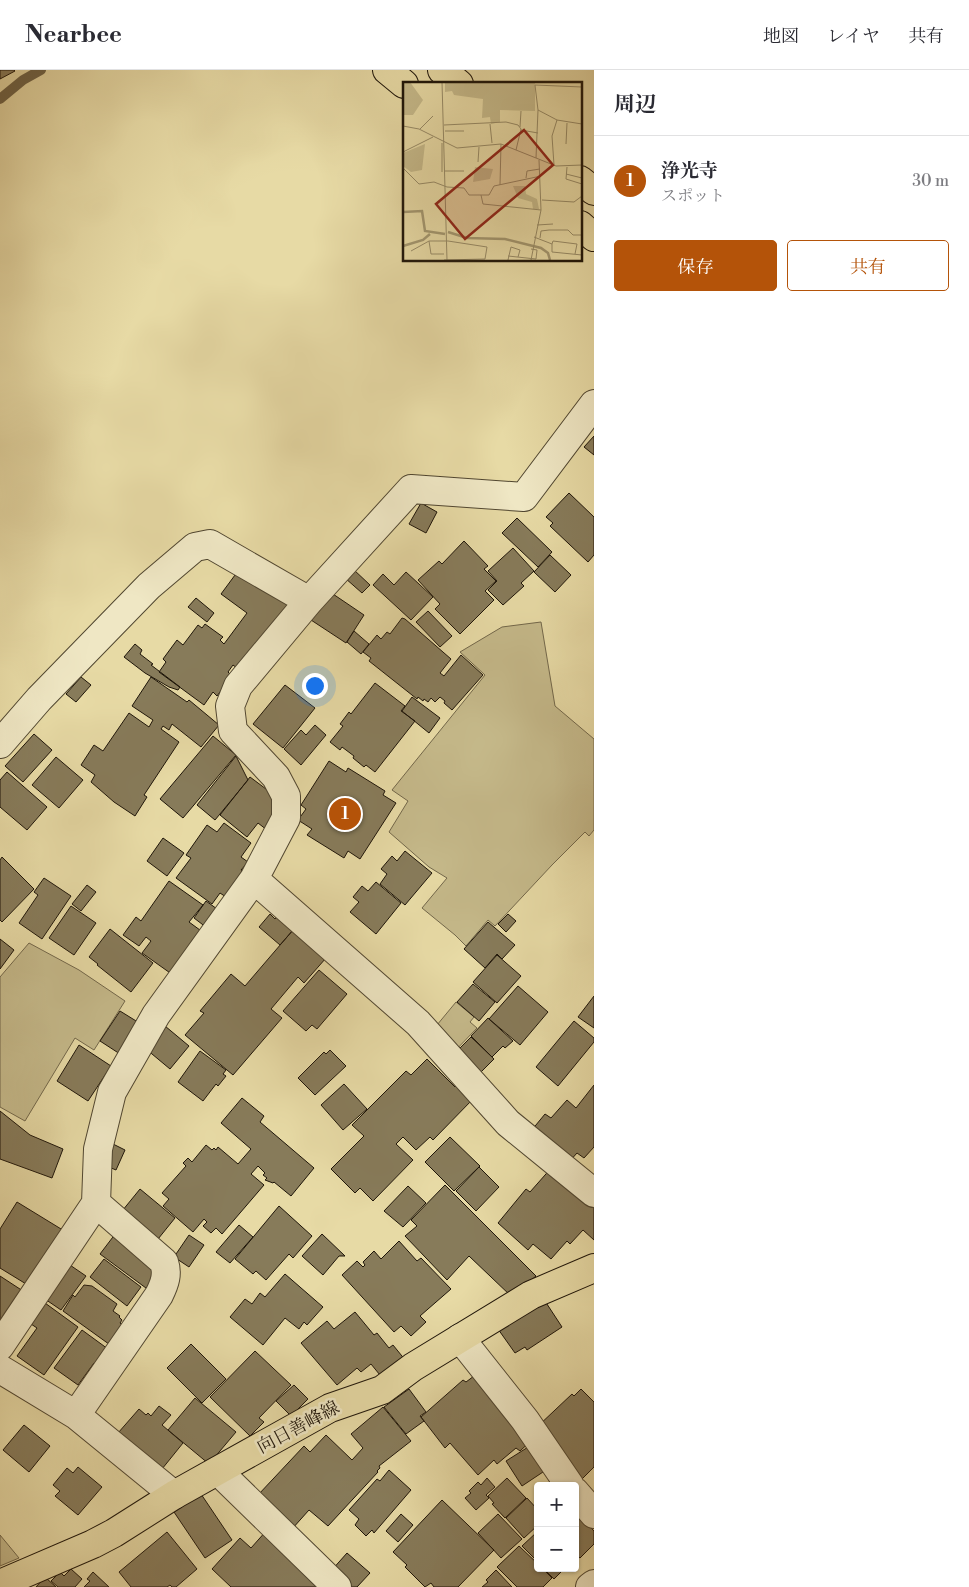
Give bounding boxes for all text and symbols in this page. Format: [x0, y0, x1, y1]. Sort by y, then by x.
text: Nearbee [25, 20, 122, 50]
text: 地図 [763, 25, 799, 48]
text: レイヤ [827, 25, 880, 48]
text: 共有 [908, 25, 944, 48]
inset map [403, 82, 582, 261]
text: 周辺 [614, 92, 656, 118]
text: 浄光寺 [661, 159, 718, 183]
text: 1 [626, 171, 634, 191]
text: 30 m [912, 171, 949, 191]
text: スポット [661, 186, 725, 206]
button: 保存 [614, 240, 777, 291]
button: 共有 [787, 240, 949, 291]
your location [302, 673, 328, 699]
pin: 1 [329, 795, 361, 833]
street label: 向日善峰線 [253, 1396, 343, 1459]
map controls [534, 1482, 579, 1572]
button: + [534, 1482, 579, 1527]
button: − [534, 1527, 579, 1572]

